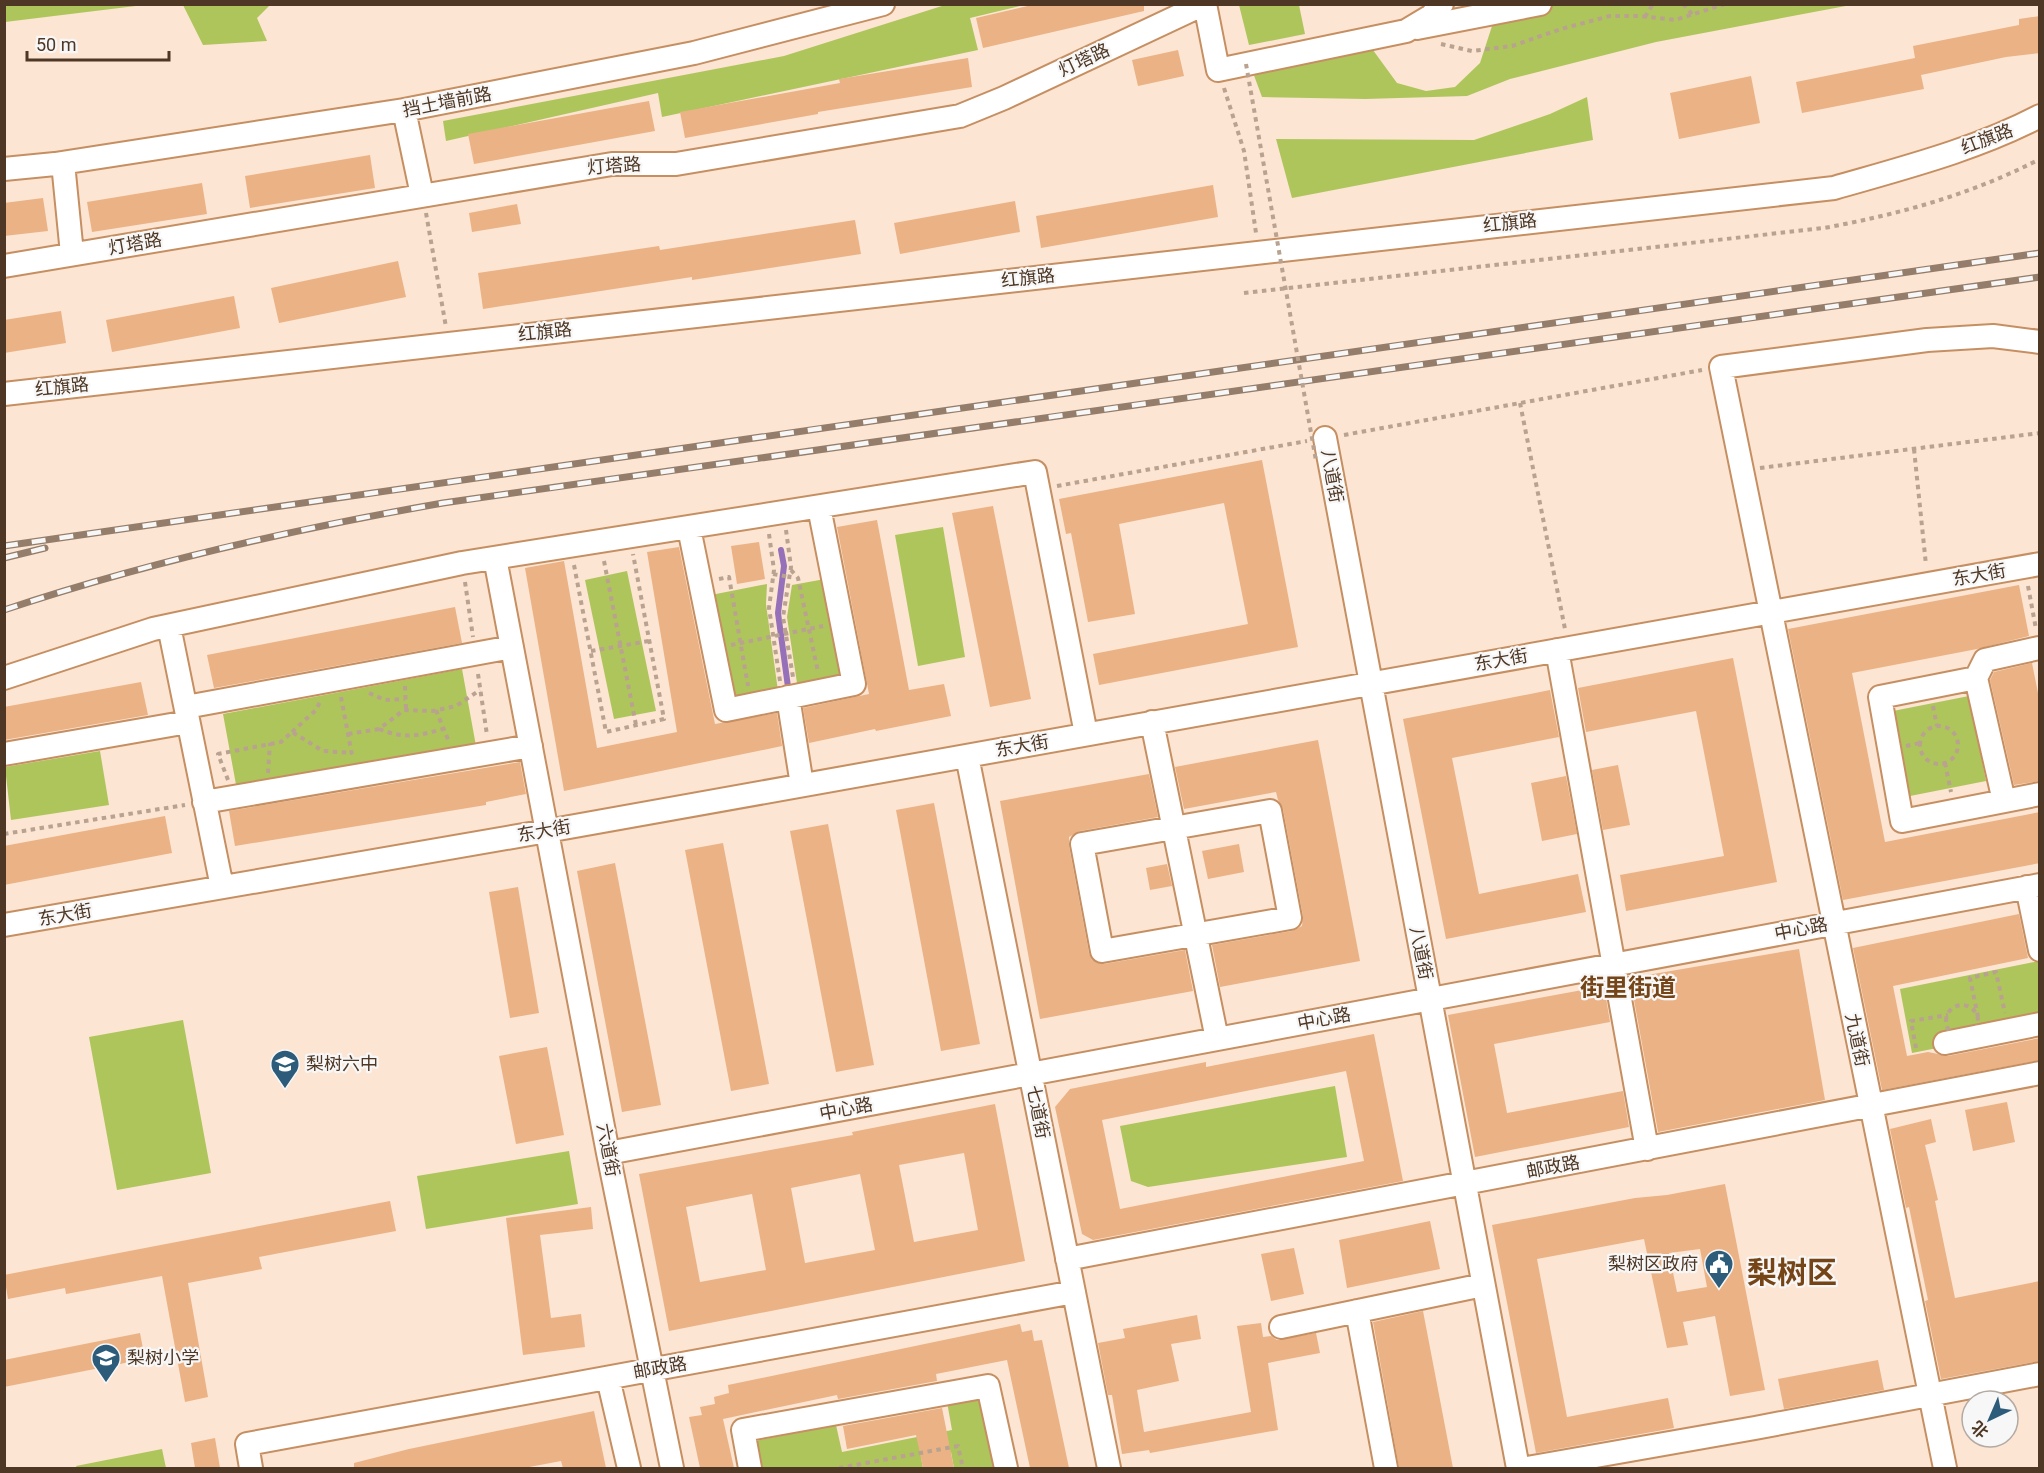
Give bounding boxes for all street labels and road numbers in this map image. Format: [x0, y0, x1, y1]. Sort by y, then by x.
street label: 灯塔路 [1055, 39, 1113, 80]
street label: 挡土墙前路 [401, 83, 493, 120]
street label: 红旗路 [1958, 119, 2016, 158]
street label: 灯塔路 [586, 153, 642, 178]
street label: 红旗路 [1482, 209, 1538, 236]
street label: 灯塔路 [107, 228, 163, 259]
street label: 红旗路 [1000, 264, 1056, 291]
street label: 红旗路 [517, 318, 573, 345]
street label: 红旗路 [34, 373, 90, 400]
street label: 八道街 [1317, 448, 1348, 504]
street label: 东大街 [1951, 559, 2007, 590]
street label: 东大街 [1473, 644, 1529, 675]
street label: 东大街 [994, 730, 1050, 761]
street label: 东大街 [516, 815, 572, 846]
street label: 东大街 [37, 899, 93, 930]
street label: 中心路 [1772, 913, 1829, 944]
street label: 八道街 [1406, 924, 1437, 981]
street label: 中心路 [1295, 1003, 1352, 1034]
street label: 九道街 [1842, 1011, 1873, 1068]
street label: 七道街 [1023, 1083, 1054, 1140]
street label: 中心路 [817, 1093, 874, 1124]
street label: 六道街 [593, 1121, 624, 1178]
street label: 邮政路 [1524, 1151, 1581, 1182]
street label: 邮政路 [632, 1352, 688, 1383]

